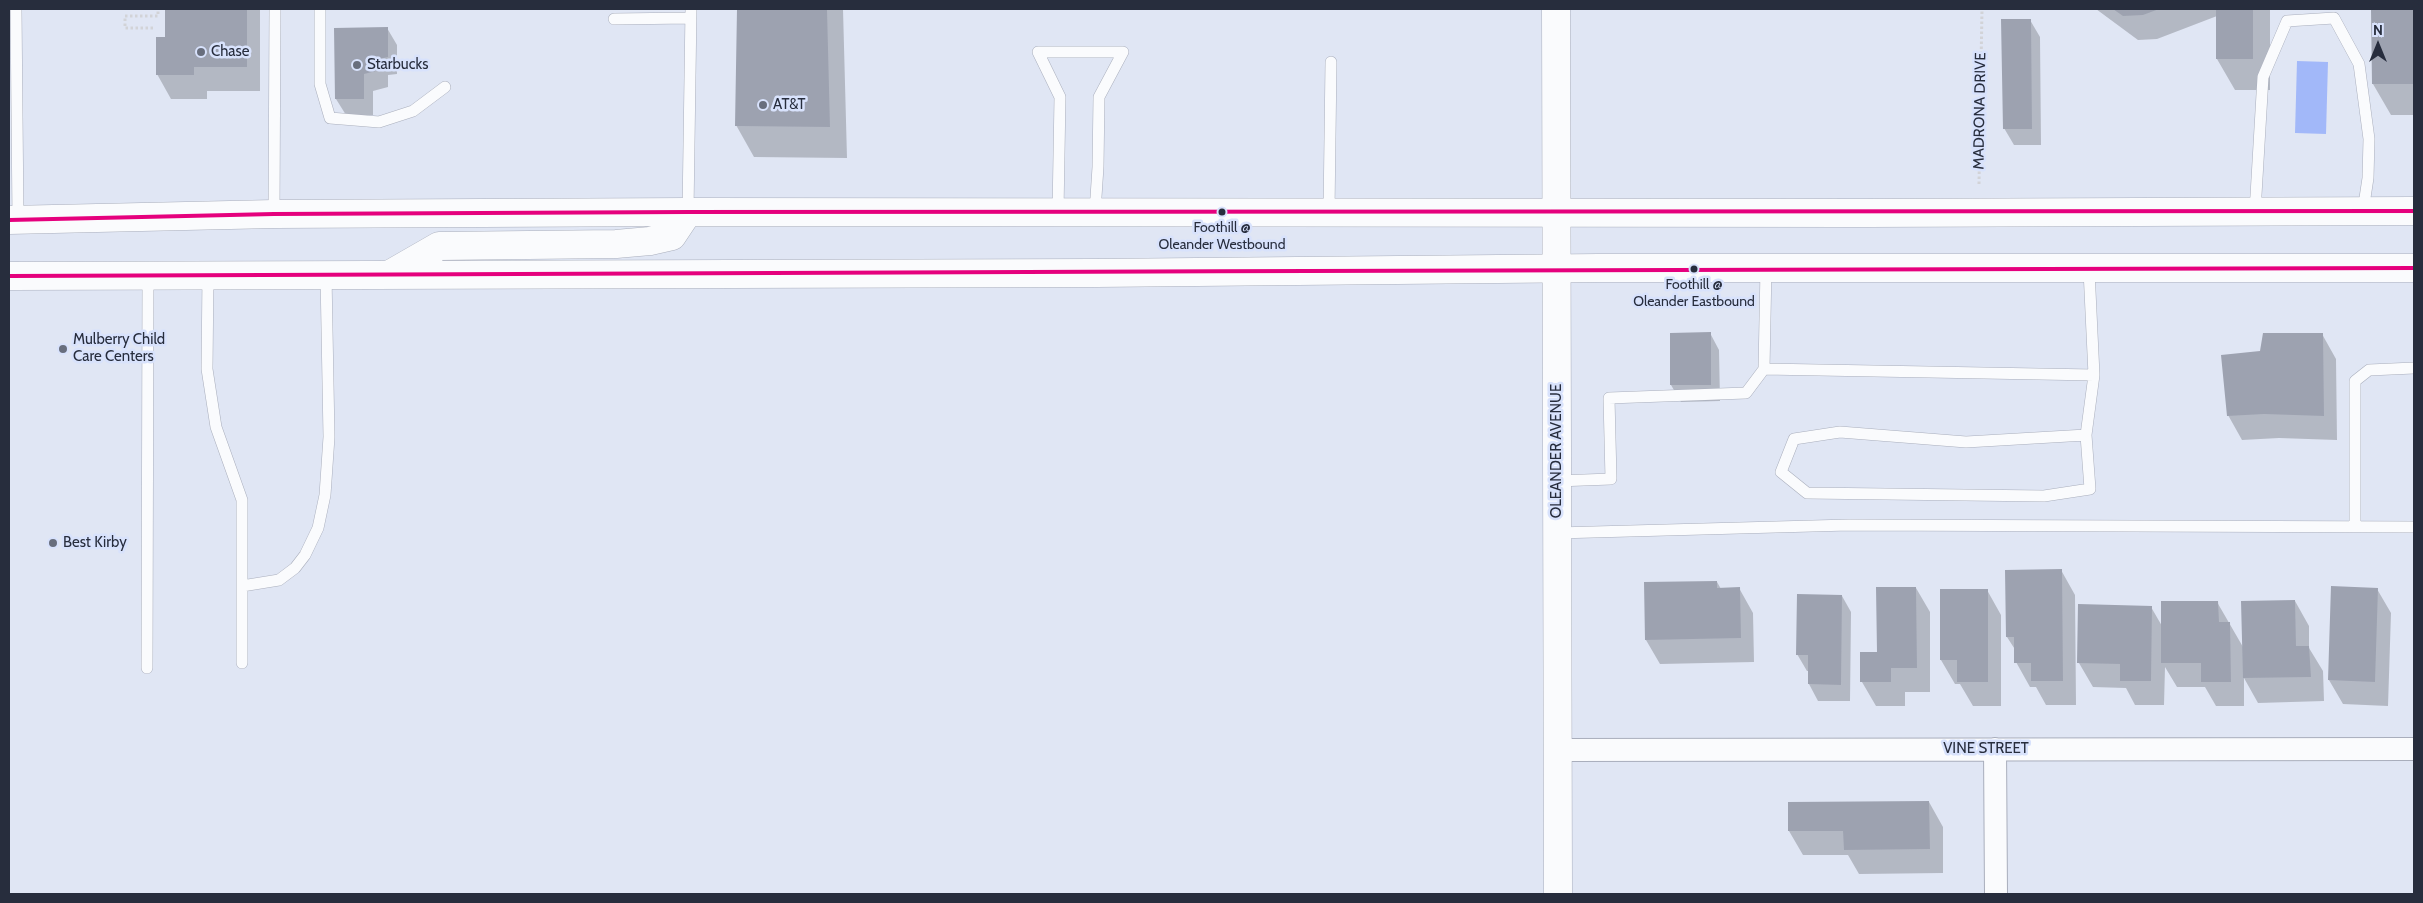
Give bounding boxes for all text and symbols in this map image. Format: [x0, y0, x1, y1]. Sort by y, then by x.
north arrow [2353, 20, 2403, 70]
text: N [2373, 21, 2383, 39]
place label: Chase [211, 43, 249, 61]
marker: Chase [195, 46, 207, 58]
street label: MADRONA DRIVE [1970, 52, 1990, 170]
place label: Starbucks [367, 56, 428, 74]
marker: Starbucks [351, 59, 363, 71]
place label: AT&T [773, 96, 806, 114]
marker: AT&T [757, 99, 769, 111]
marker: Foothill @ Oleander Westbound [1217, 207, 1227, 217]
place label: Foothill @ Oleander Westbound [1159, 220, 1285, 252]
marker: Foothill @ Oleander Eastbound [1689, 264, 1699, 274]
place label: Foothill @ Oleander Eastbound [1633, 277, 1755, 310]
place label: Mulberry Child Care Centers [73, 331, 165, 366]
marker: Mulberry Child Care Centers [57, 343, 69, 355]
street label: OLEANDER AVENUE [1548, 384, 1566, 518]
place label: Best Kirby [63, 534, 127, 552]
marker: Best Kirby [47, 537, 59, 549]
street label: VINE STREET [1943, 740, 2029, 758]

